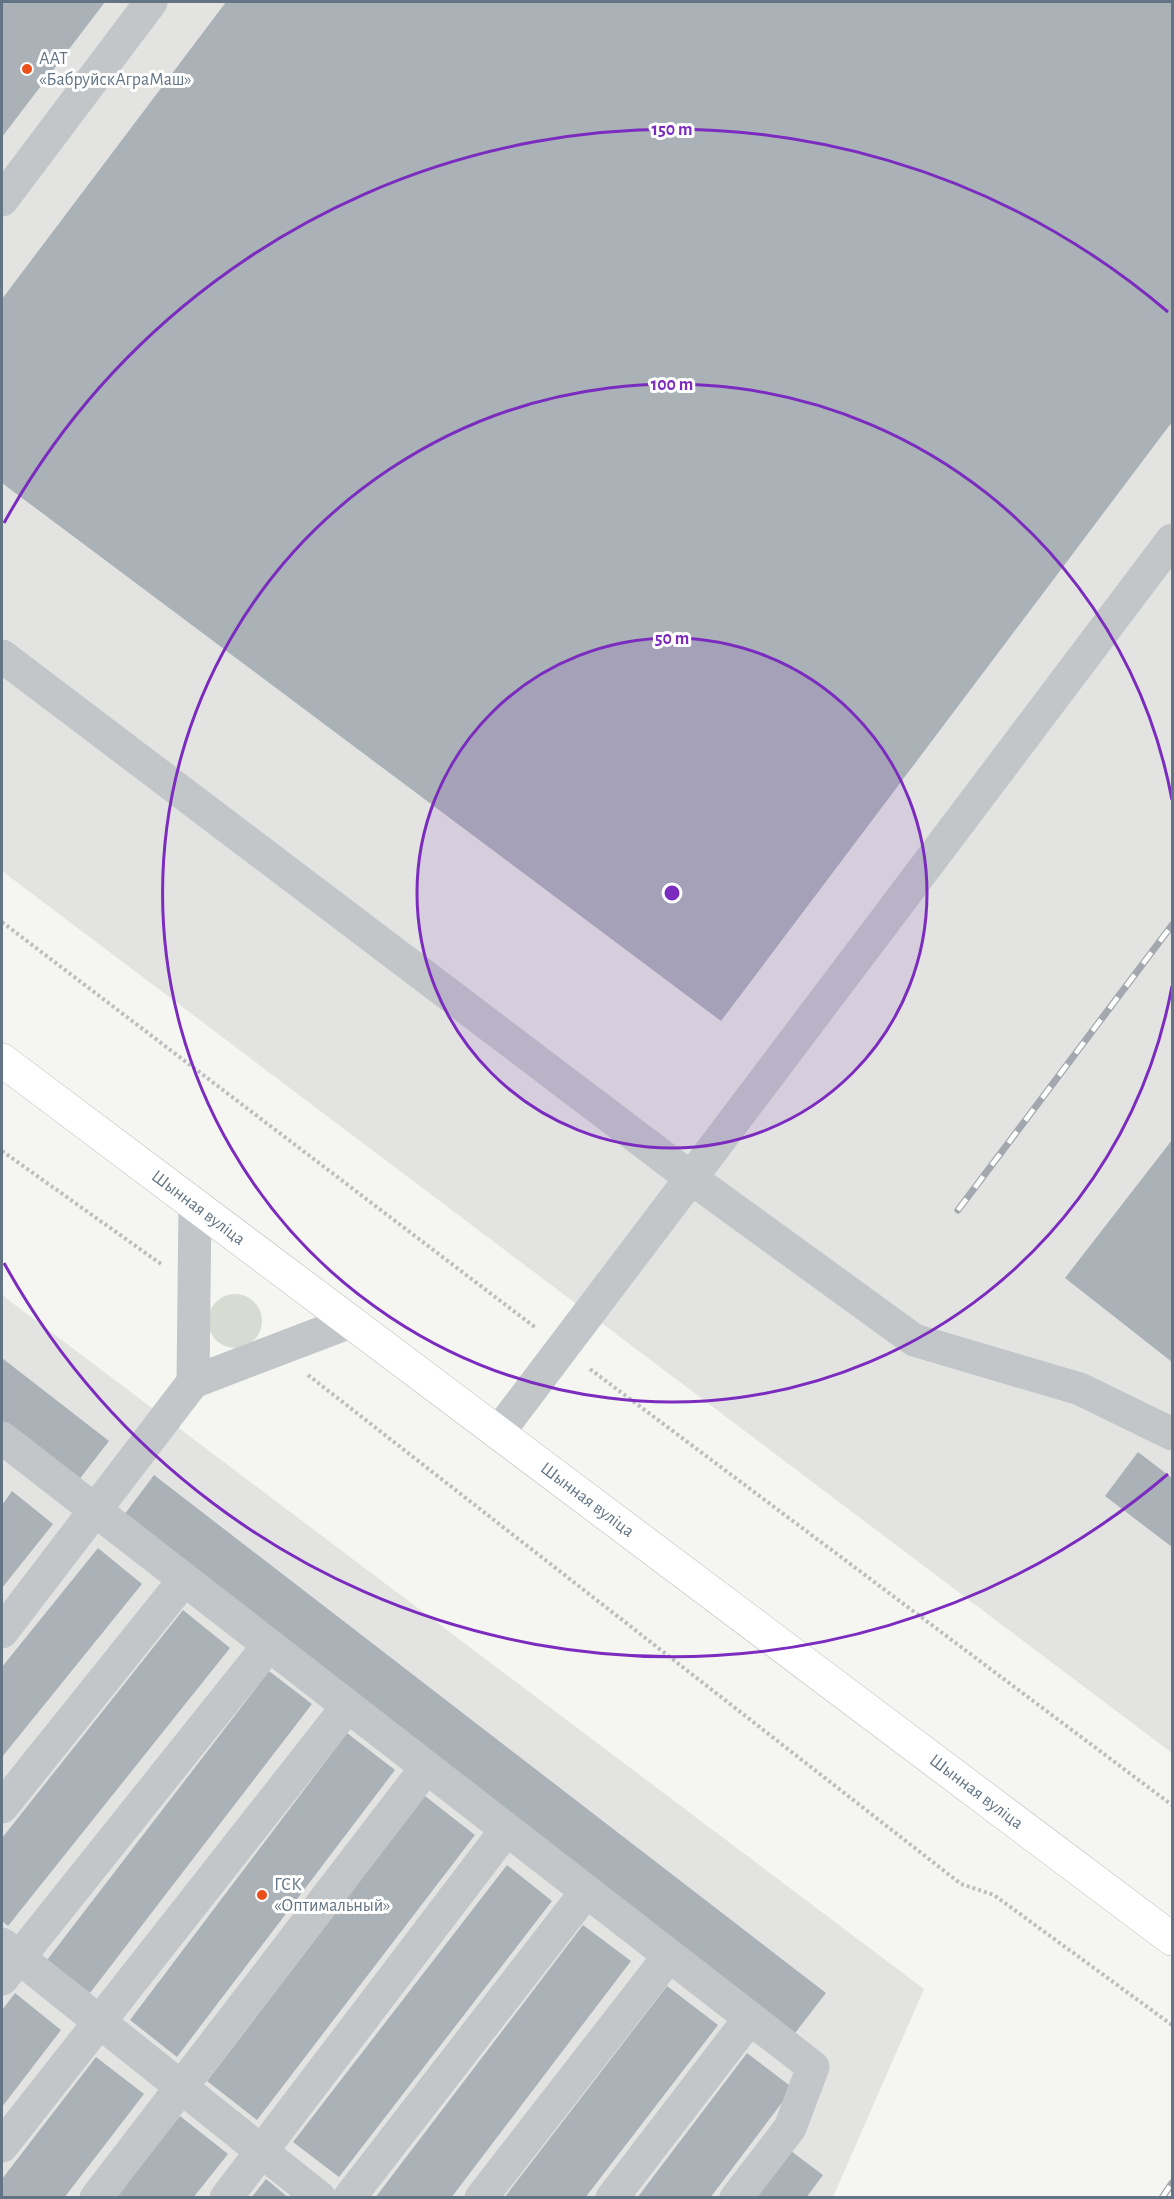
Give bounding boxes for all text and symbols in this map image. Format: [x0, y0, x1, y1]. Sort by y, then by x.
place label: ААТ «БабруйскАграМаш» [39, 50, 192, 89]
marker: ААТ «БабруйскАграМаш» [20, 62, 34, 76]
text: 150 m [652, 121, 692, 139]
text: 100 m [651, 376, 693, 394]
text: 50 m [655, 630, 689, 648]
centre of rings [662, 883, 682, 903]
street label: Шынная вуліца [148, 1167, 248, 1249]
street label: Шынная вуліца [537, 1459, 637, 1541]
street label: Шынная вуліца [926, 1751, 1026, 1833]
place label: ГСК «Оптимальный» [274, 1876, 390, 1915]
marker: ГСК «Оптимальный» [255, 1888, 269, 1902]

